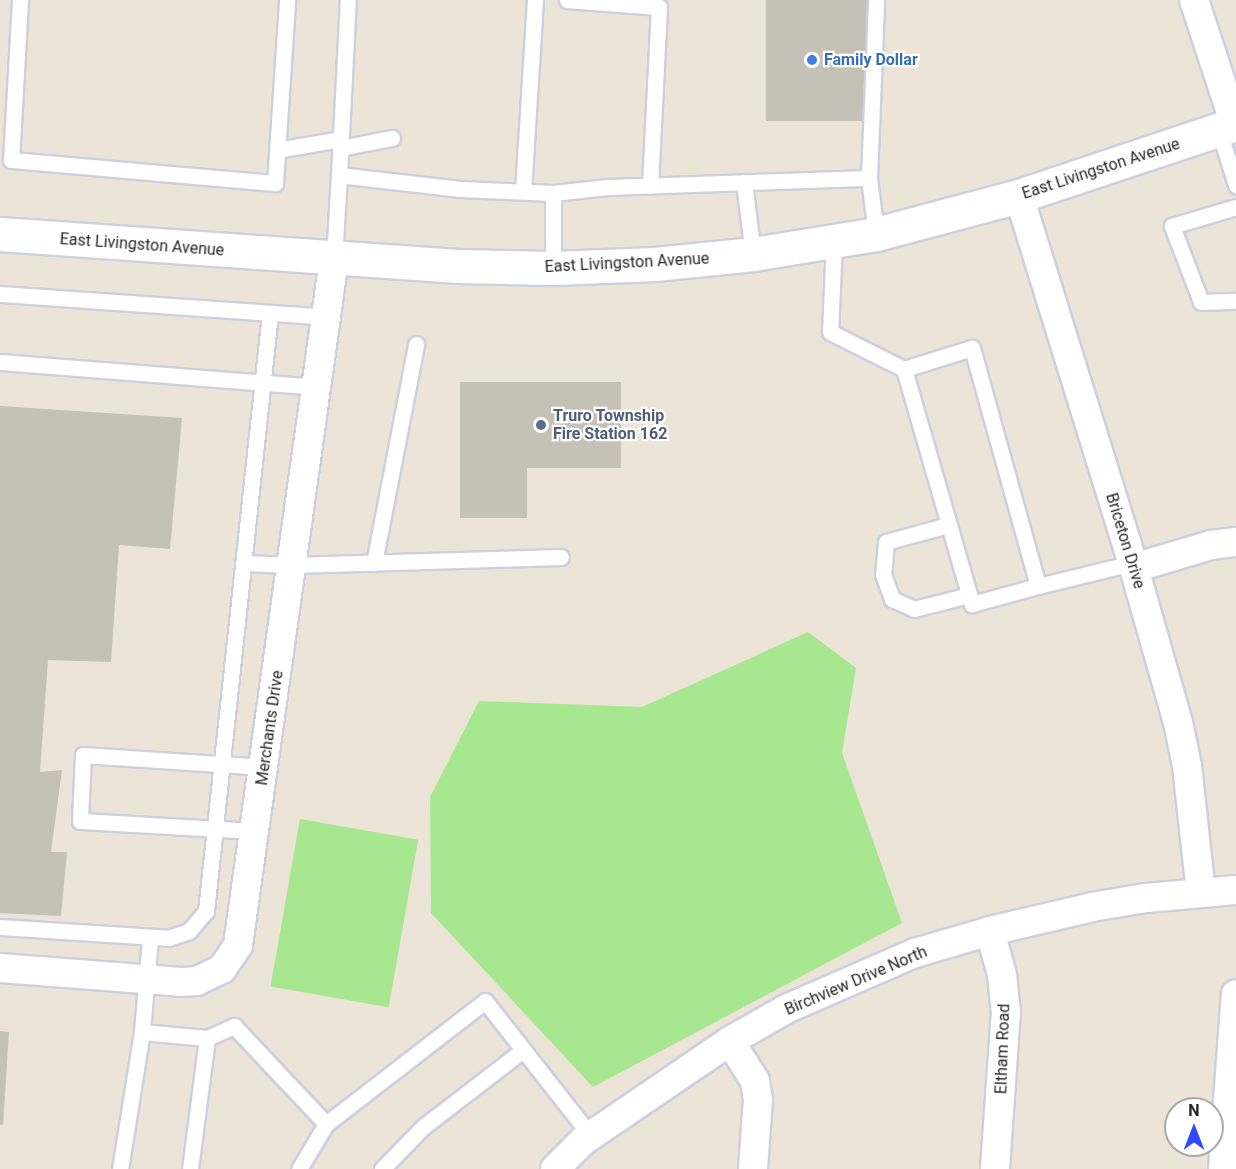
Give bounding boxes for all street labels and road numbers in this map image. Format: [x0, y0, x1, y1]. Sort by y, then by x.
street label: East Livingston Avenue [1020, 134, 1182, 204]
street label: East Livingston Avenue [59, 230, 225, 260]
street label: East Livingston Avenue [544, 249, 710, 277]
street label: Briceton Drive [1101, 491, 1149, 591]
street label: Merchants Drive [252, 669, 288, 787]
street label: Birchview Drive North [782, 942, 930, 1020]
street label: Eltham Road [992, 1003, 1014, 1095]

